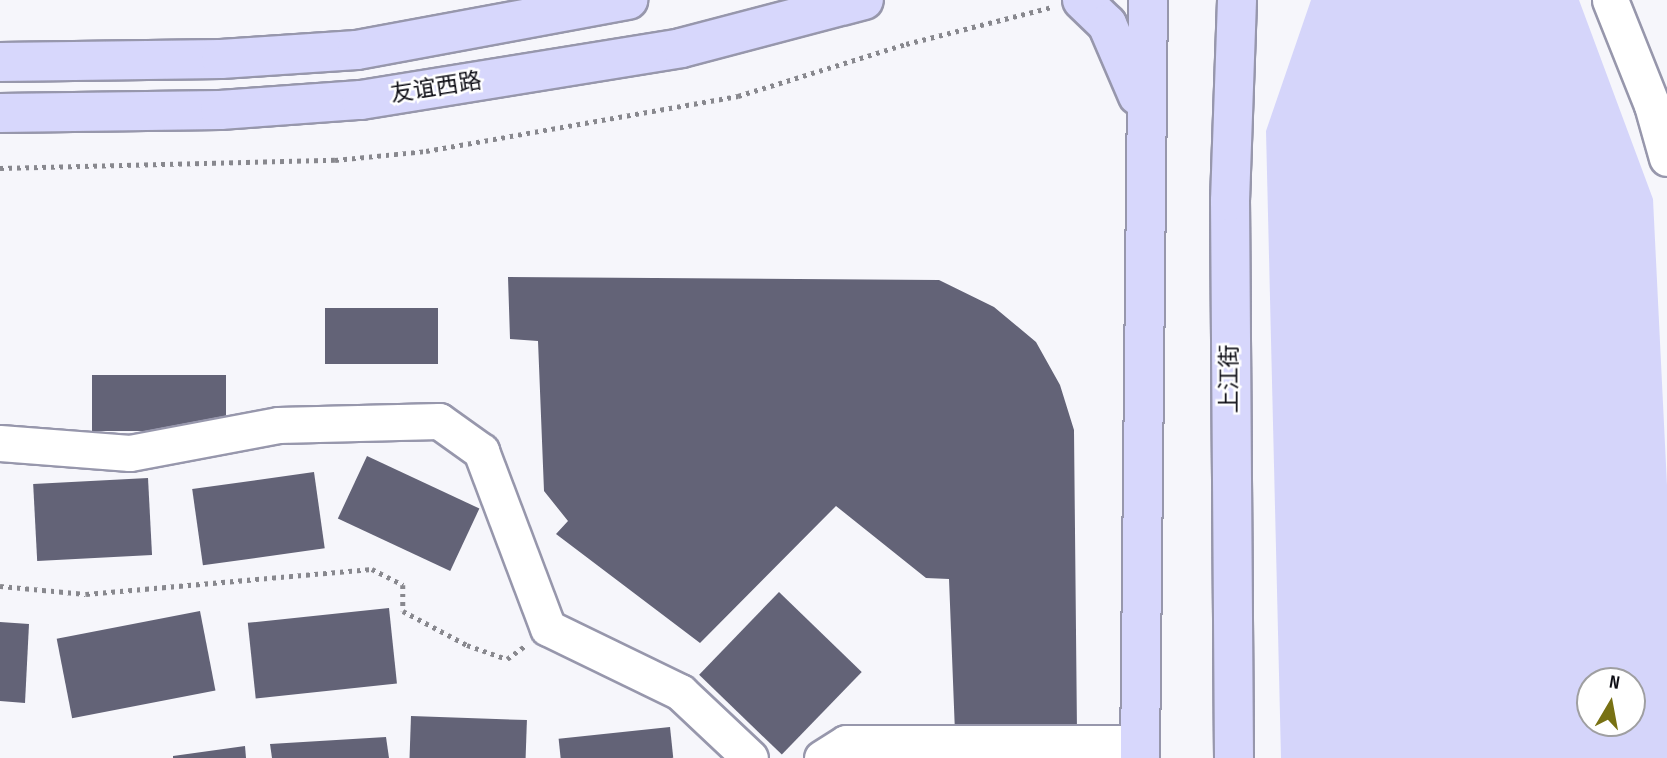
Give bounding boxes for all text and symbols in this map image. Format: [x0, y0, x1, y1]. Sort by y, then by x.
street label: 友谊西路 [388, 67, 484, 109]
street label: 上江街 [1216, 345, 1244, 413]
north arrow [1576, 667, 1646, 737]
text: N [1607, 671, 1621, 695]

